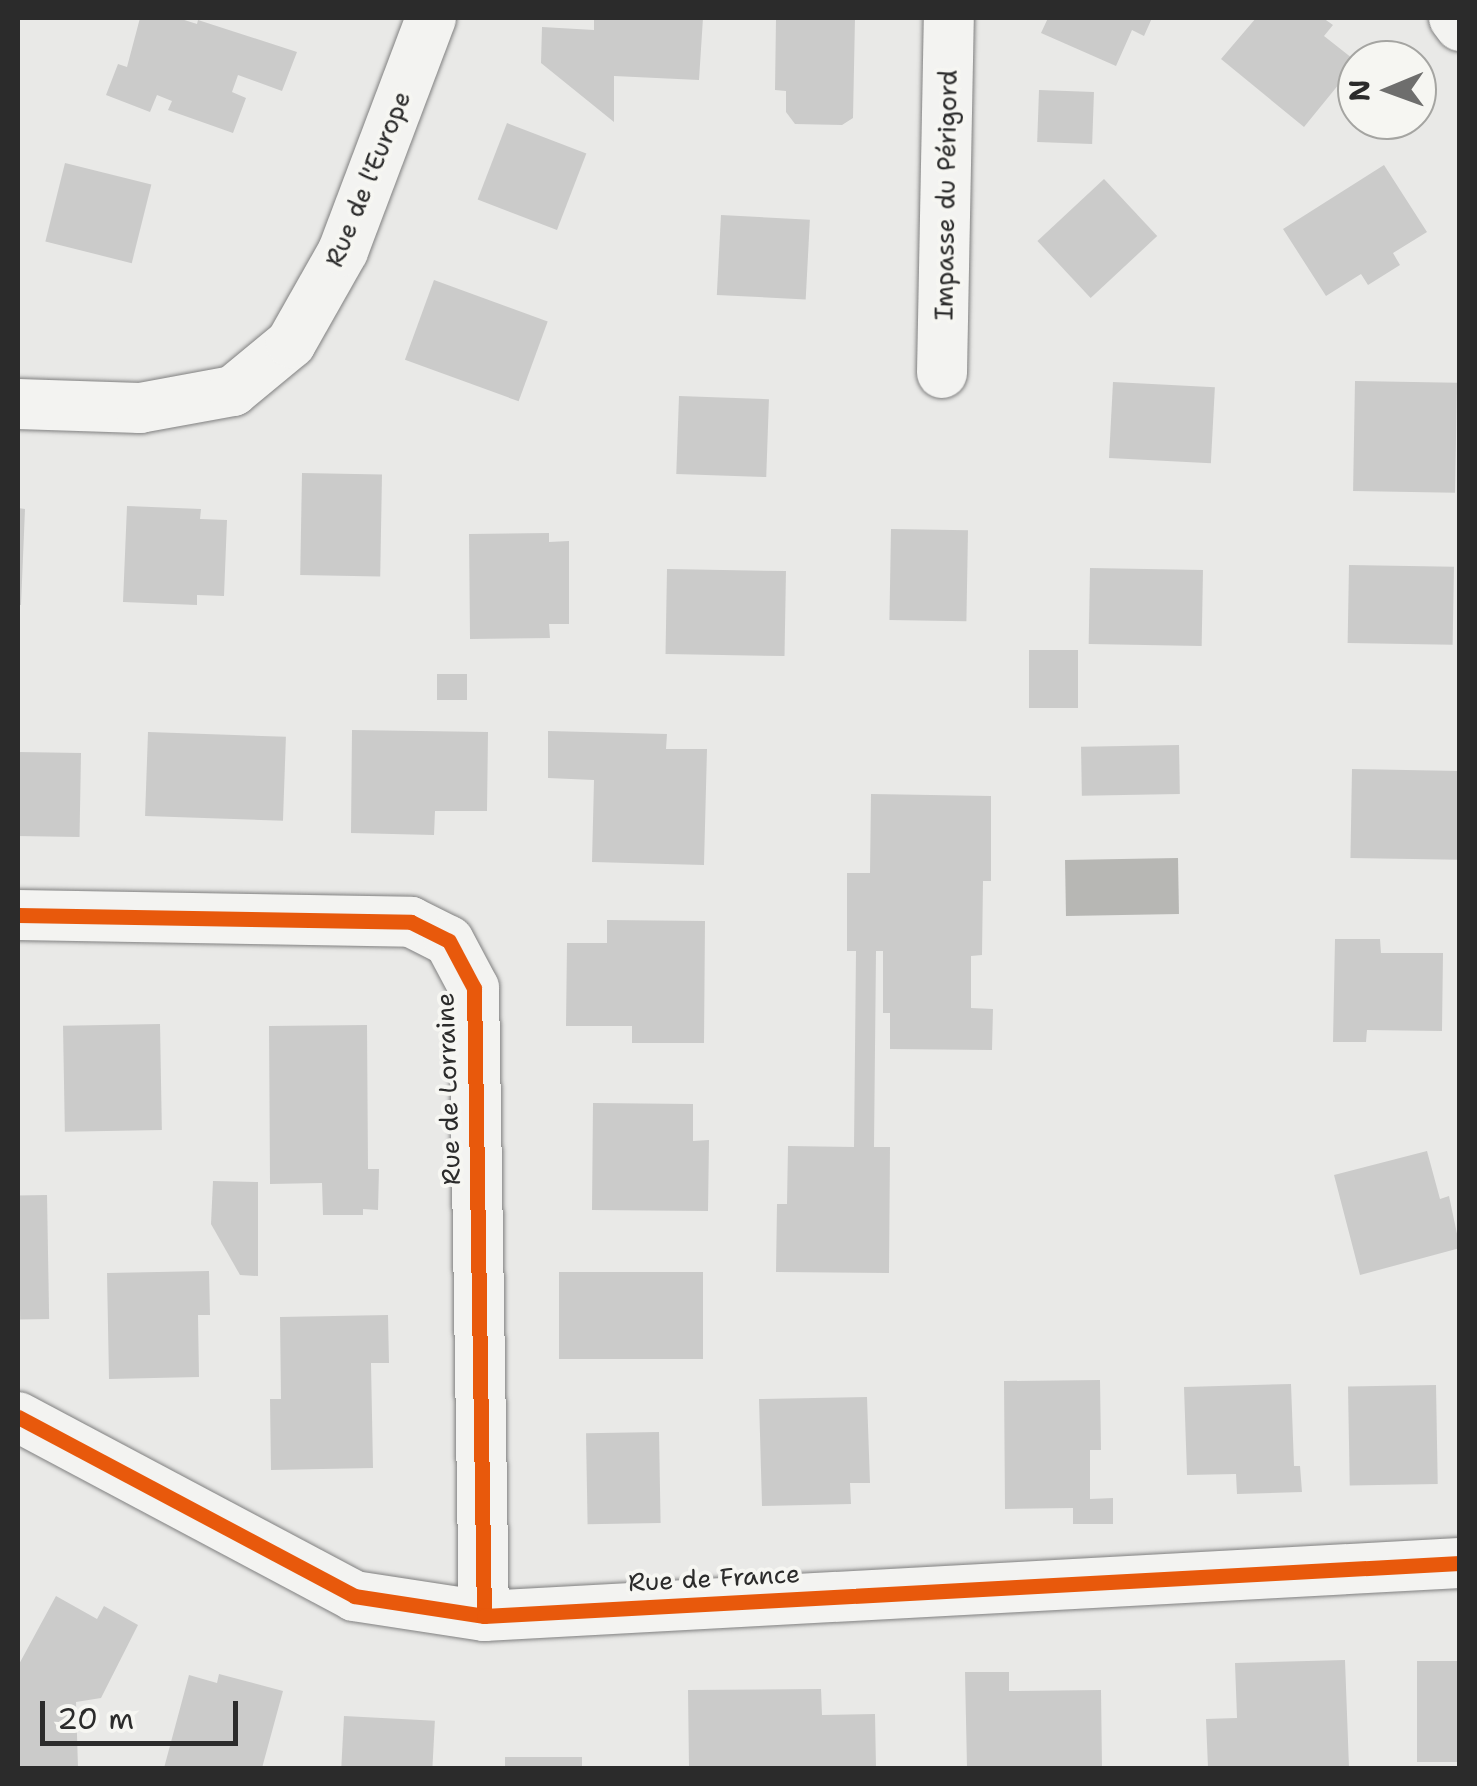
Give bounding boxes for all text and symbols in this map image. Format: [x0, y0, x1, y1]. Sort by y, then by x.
north arrow [1337, 40, 1437, 140]
street label: Impasse du Périgord [929, 69, 963, 321]
text: N [1340, 79, 1378, 102]
street label: Rue de l'Europe [319, 87, 417, 271]
street label: Rue de Lorraine [430, 992, 466, 1186]
street label: Rue de France [627, 1559, 801, 1597]
scale bar [45, 1681, 242, 1743]
text: 20 m [57, 1698, 134, 1739]

